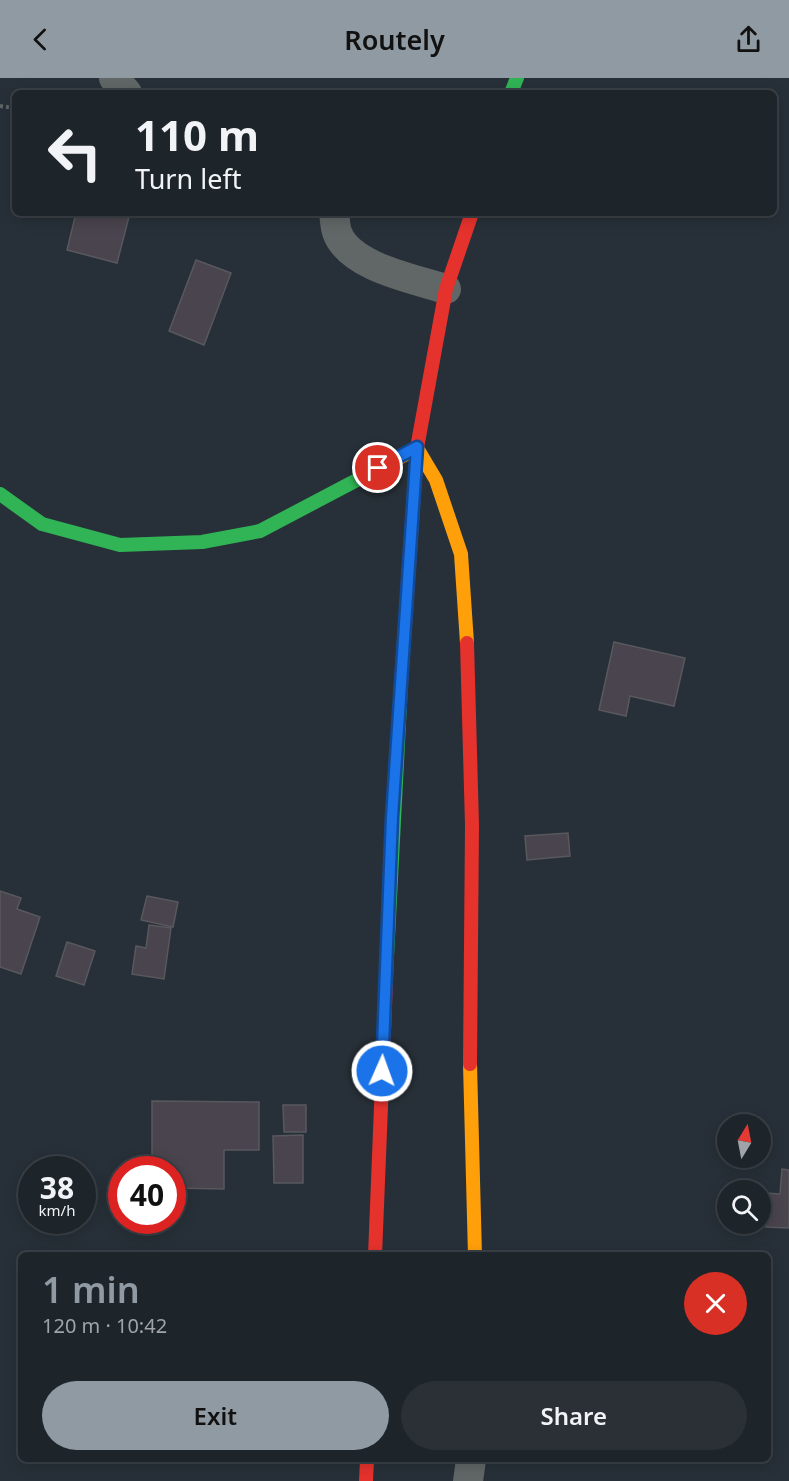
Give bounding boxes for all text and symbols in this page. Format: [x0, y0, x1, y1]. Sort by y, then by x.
text: Routely [344, 21, 445, 58]
icon: back [24, 23, 57, 56]
icon: share [732, 23, 765, 56]
text: 110 m [135, 106, 259, 163]
icon: left [36, 114, 114, 192]
text: Turn left [135, 160, 241, 197]
pin [352, 442, 403, 493]
icon: arrive [361, 451, 394, 484]
position arrow [350, 1039, 414, 1103]
north arrow [717, 1114, 771, 1168]
map controls [717, 1114, 771, 1234]
speed limit sign: 40 [108, 1156, 186, 1234]
text: 38 [40, 1167, 74, 1208]
button: search [717, 1180, 771, 1234]
text: km/h [39, 1200, 75, 1220]
text: 1 min [42, 1265, 140, 1314]
button: close [684, 1272, 747, 1335]
text: 120 m · 10:42 [42, 1312, 167, 1339]
button: Exit [42, 1381, 389, 1450]
button: Share [401, 1381, 747, 1450]

